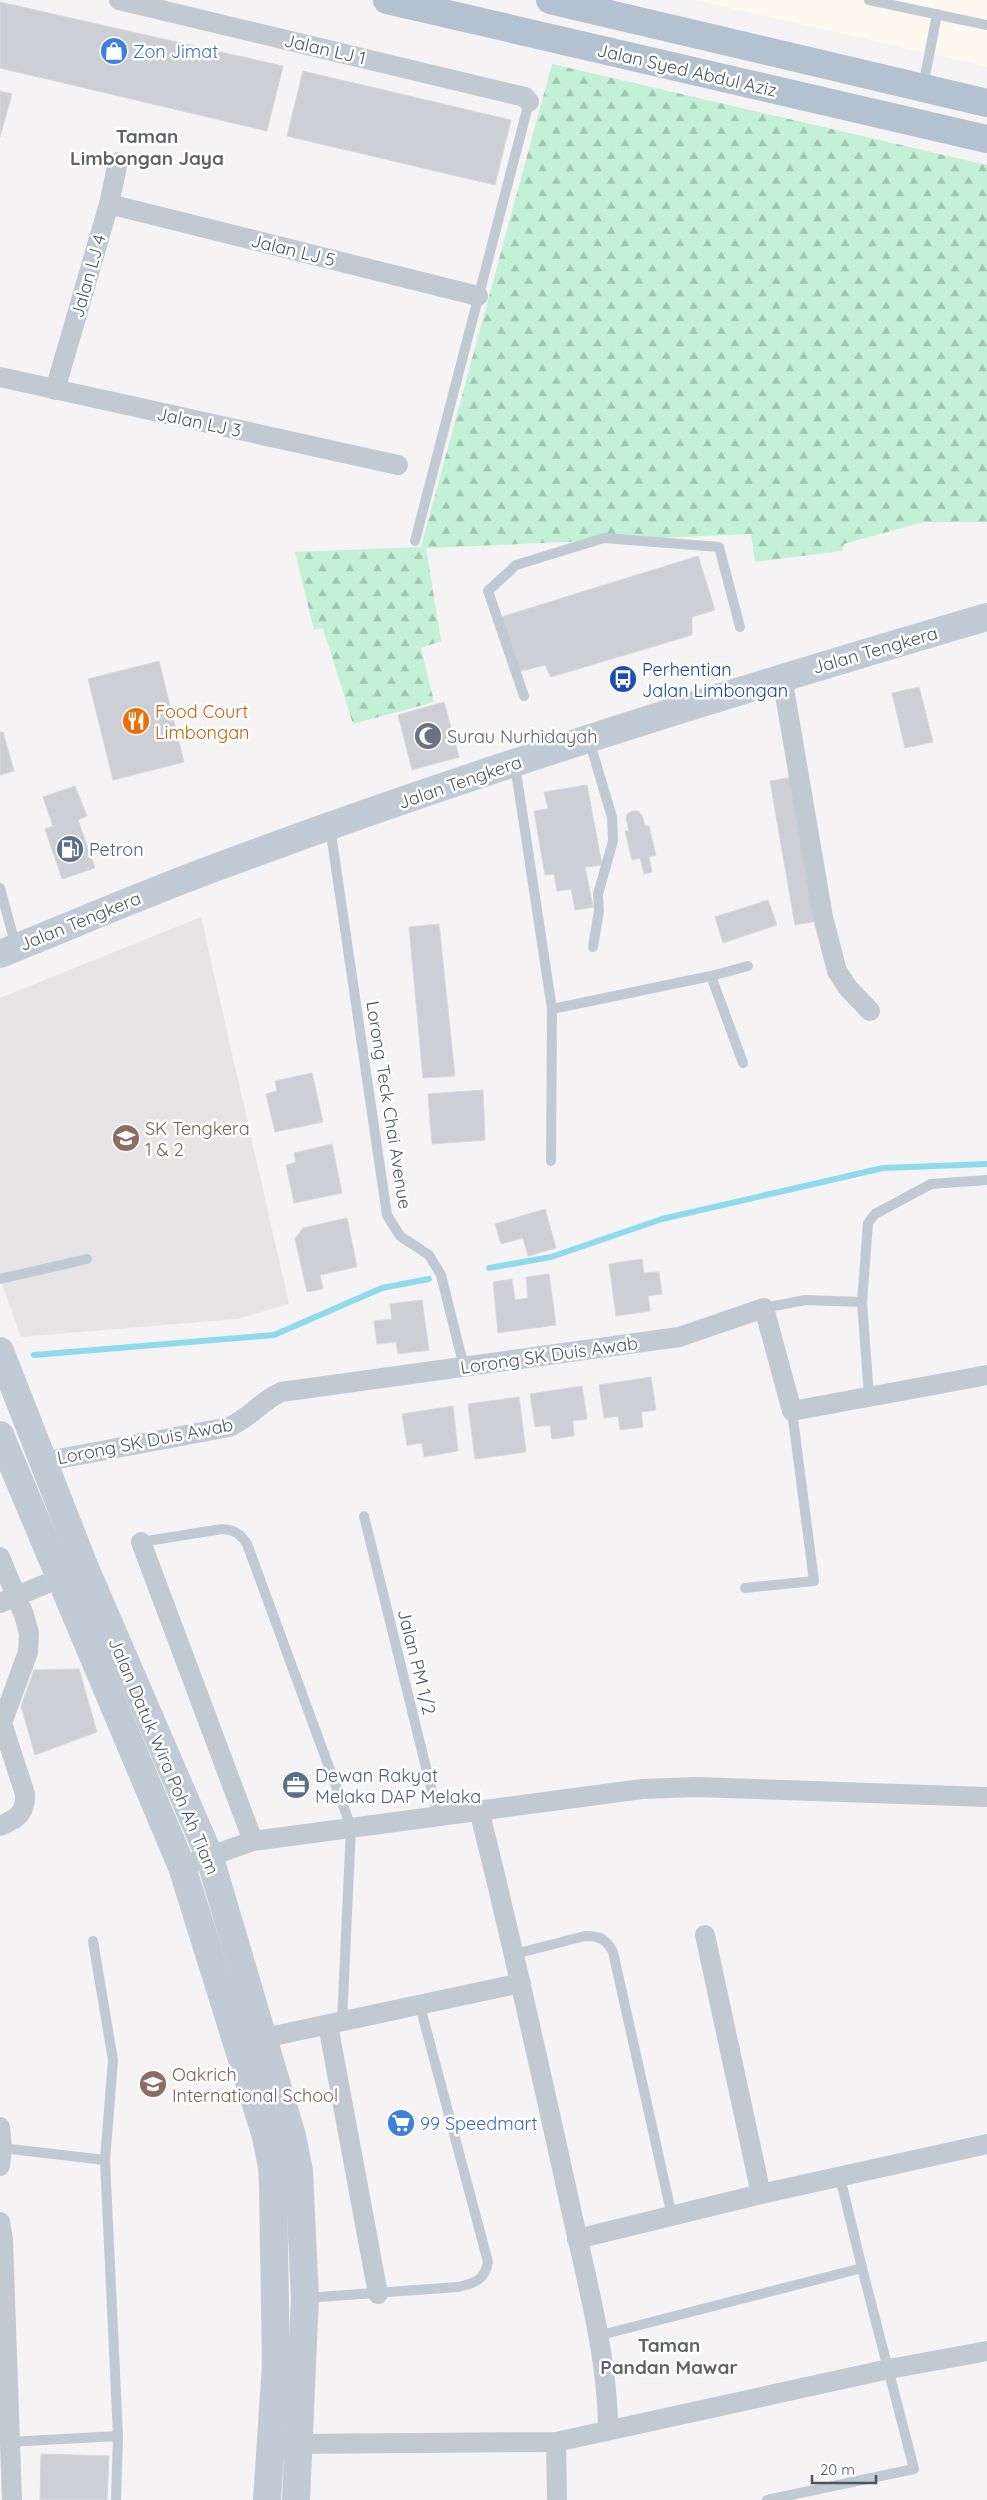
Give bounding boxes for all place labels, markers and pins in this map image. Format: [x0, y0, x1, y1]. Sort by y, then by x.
shop icon: Zon Jimat [99, 36, 129, 66]
place label: Zon Jimat [133, 40, 218, 63]
place label: Perhentian Jalan Limbongan [642, 658, 788, 702]
bus stop icon: Perhentian Jalan Limbongan [608, 664, 638, 694]
place label: Food Court Limbongan [155, 700, 249, 744]
restaurant icon: Food Court Limbongan [121, 706, 151, 736]
mosque icon: Surau Nurhidayah [413, 721, 443, 751]
place label: Surau Nurhidayah [447, 725, 597, 748]
fuel station icon: Petron [55, 834, 85, 864]
place label: Petron [89, 838, 144, 861]
place label: SK Tengkera 1 & 2 [145, 1117, 250, 1161]
school or university icon: SK Tengkera 1 & 2 [111, 1123, 141, 1153]
place label: Dewan Rakyat Melaka DAP Melaka [315, 1764, 481, 1808]
office icon: Dewan Rakyat Melaka DAP Melaka [281, 1770, 311, 1800]
place label: Oakrich International School [172, 2063, 338, 2107]
school or university icon: Oakrich International School [138, 2069, 168, 2099]
supermarket icon: 99 Speedmart [386, 2108, 416, 2138]
place label: 99 Speedmart [420, 2112, 538, 2135]

